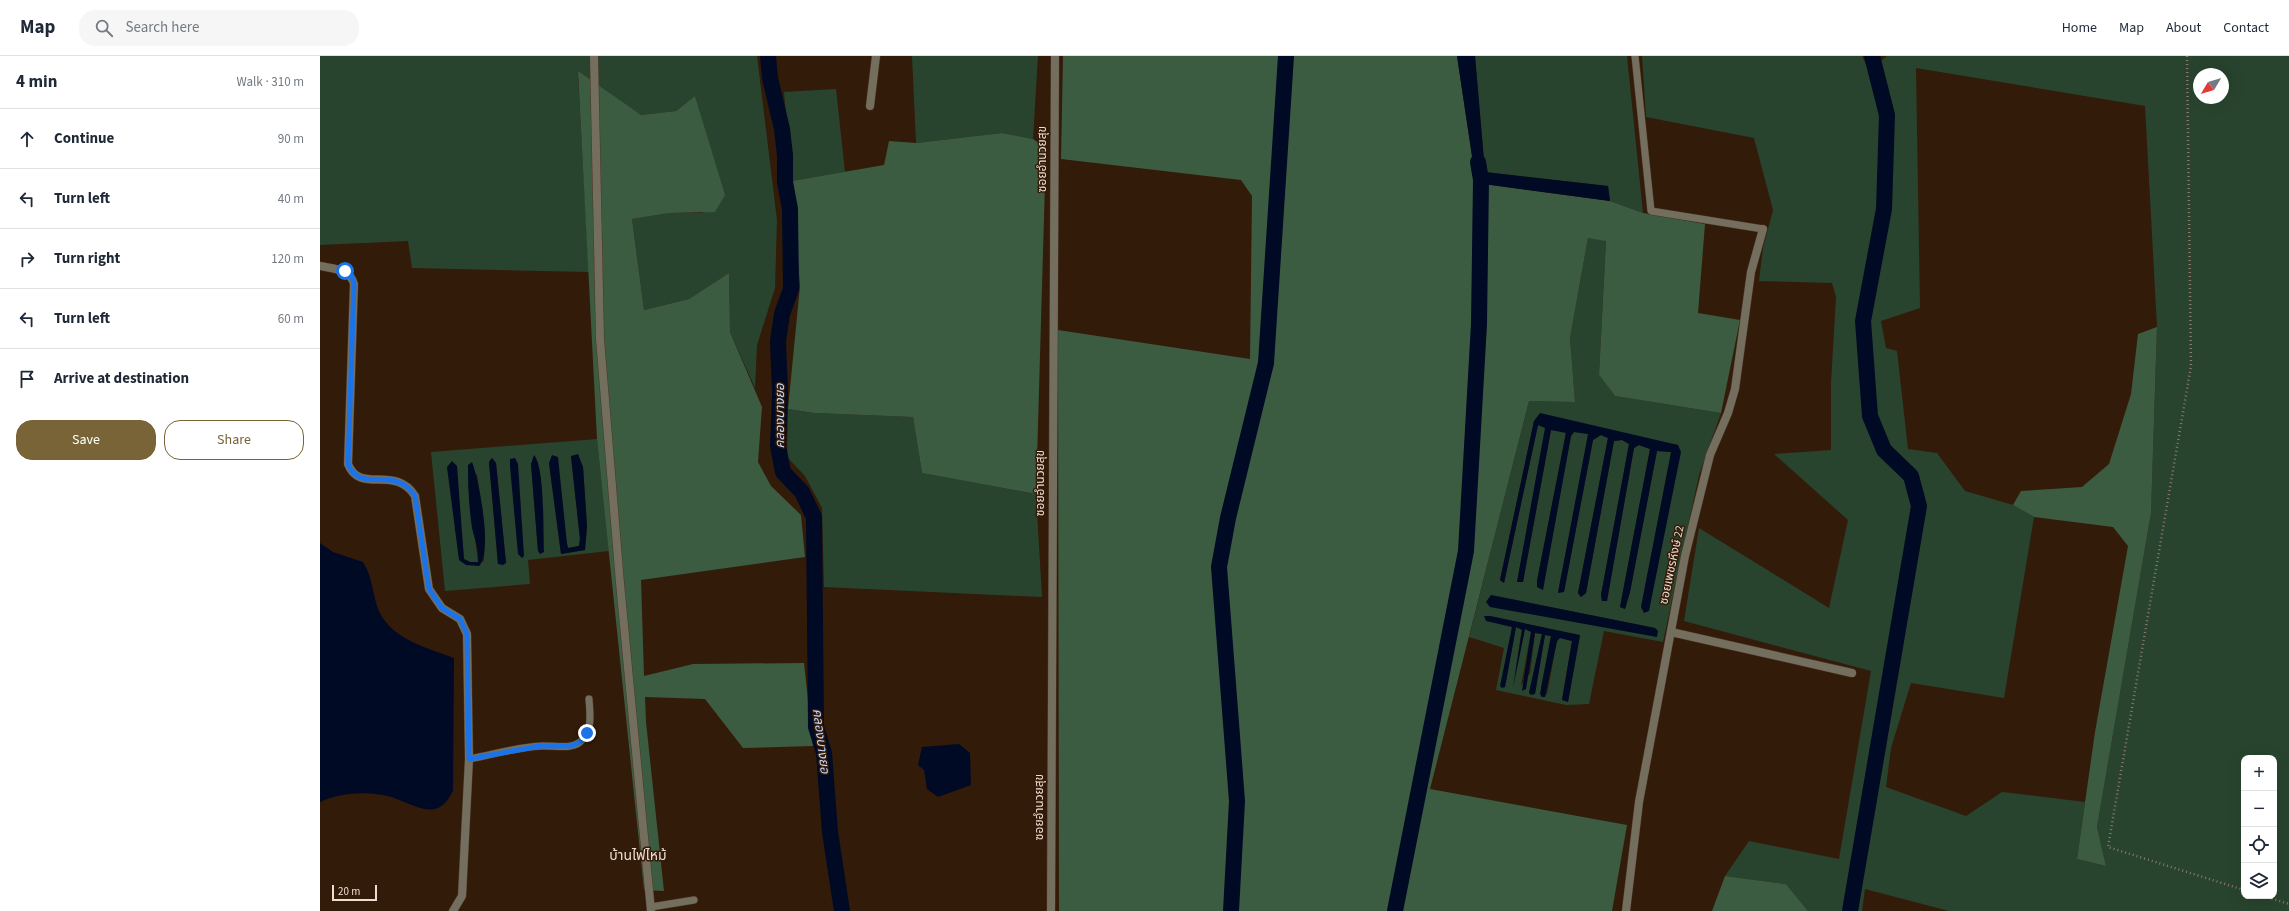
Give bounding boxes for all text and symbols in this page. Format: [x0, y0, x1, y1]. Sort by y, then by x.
search box [79, 10, 359, 46]
text: Map [20, 14, 55, 41]
icon: search [93, 17, 115, 39]
text: Search here [125, 17, 199, 38]
text: Home [2062, 18, 2097, 38]
text: Map [2119, 18, 2144, 38]
text: About [2166, 18, 2201, 38]
text: Contact [2223, 18, 2269, 38]
north arrow [2193, 68, 2229, 104]
text: 4 min [16, 70, 57, 94]
text: Walk · 310 m [236, 73, 304, 91]
street label: ซอยอำนวยสุข [1034, 126, 1051, 192]
icon: ahead [16, 128, 38, 150]
text: Continue [54, 128, 114, 149]
text: 90 m [278, 130, 304, 148]
icon: left [16, 188, 38, 210]
text: Turn left [54, 188, 110, 209]
text: 40 m [278, 190, 304, 208]
icon: right [16, 248, 38, 270]
text: Turn right [54, 248, 120, 269]
text: 120 m [271, 250, 304, 268]
route start [336, 262, 354, 280]
icon: left [16, 308, 38, 330]
text: Turn left [54, 308, 110, 329]
text: 60 m [278, 310, 304, 328]
icon: arrive [16, 368, 38, 390]
text: Arrive at destination [54, 368, 189, 389]
water label: คลองบางยอ [771, 383, 789, 449]
button: Save [16, 420, 156, 460]
button: Share [164, 420, 304, 460]
street label: ซอยอำนวยสุข [1032, 450, 1049, 516]
street label: ซอยเพชรหึงษ์ 22 [1655, 524, 1689, 606]
water label: คลองบางยอ [808, 708, 834, 775]
route end [578, 724, 596, 742]
map controls [2241, 755, 2277, 899]
button: + [2241, 755, 2277, 791]
street label: ซอยอำนวยสุข [1031, 774, 1048, 840]
button: − [2241, 791, 2277, 827]
button: locate [2241, 827, 2277, 863]
district label: บ้านไฟไหม้ [609, 846, 667, 866]
button: layers [2241, 863, 2277, 899]
scale bar [332, 883, 377, 902]
text: 20 m [338, 884, 360, 899]

